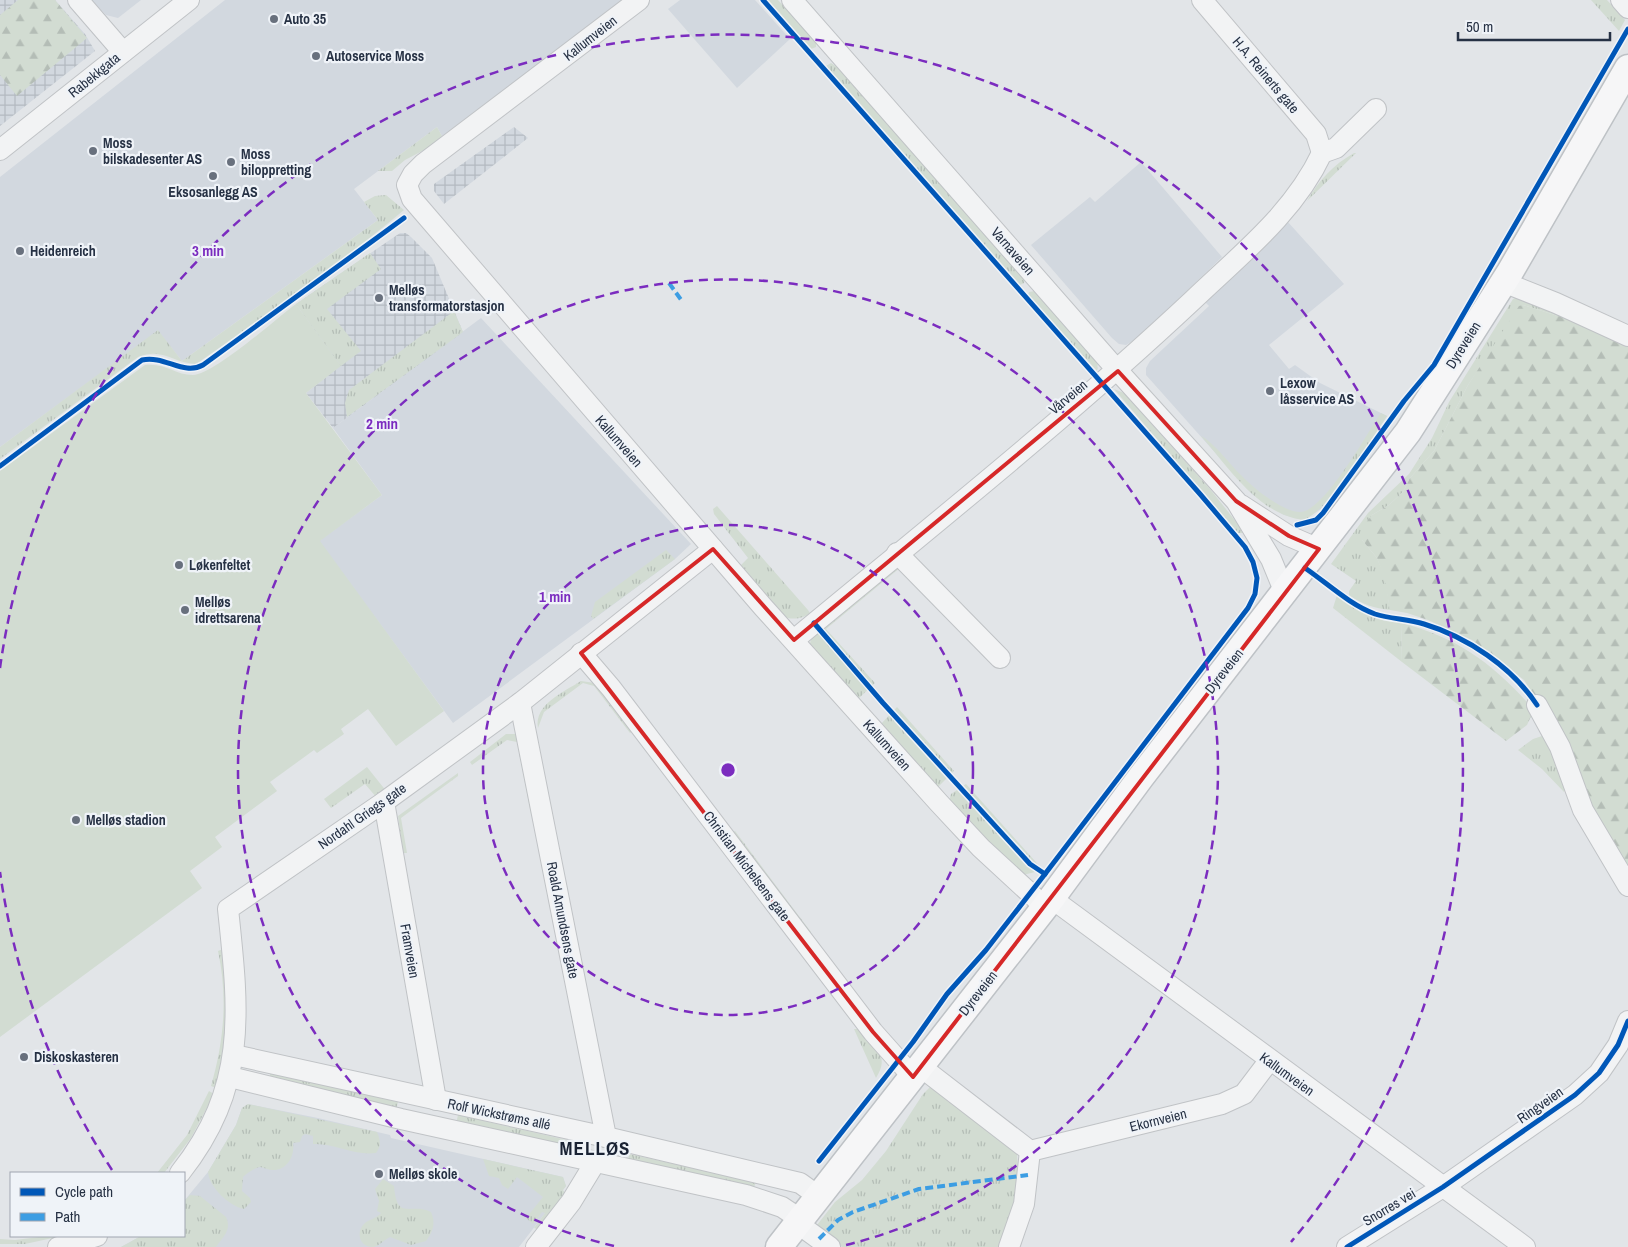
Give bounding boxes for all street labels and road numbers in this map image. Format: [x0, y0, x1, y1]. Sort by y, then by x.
street label: Kallumveien [560, 11, 620, 65]
street label: H.A. Reinerts gate [1229, 33, 1303, 117]
street label: Rabekkgata [65, 48, 124, 101]
street label: Varnaveien [987, 223, 1039, 279]
street label: Dyreveien [1442, 318, 1484, 372]
street label: Vårveien [1045, 376, 1091, 418]
street label: Kallumveien [591, 411, 647, 471]
street label: Dyreveien [1201, 645, 1247, 697]
street label: Kallumveien [859, 716, 915, 774]
street label: Nordahl Griegs gate [314, 779, 410, 853]
street label: Christian Michelsens gate [700, 807, 794, 925]
street label: Roald Amundsens gate [543, 860, 583, 980]
street label: Framveien [396, 922, 424, 980]
street label: Dyreveien [955, 967, 1001, 1019]
street label: Kallumveien [1256, 1048, 1318, 1100]
street label: Ringveien [1513, 1083, 1567, 1127]
street label: Rolf Wickstrøms allé [446, 1094, 552, 1134]
street label: Ekornveien [1128, 1104, 1188, 1136]
street label: Snorres vei [1359, 1184, 1419, 1230]

